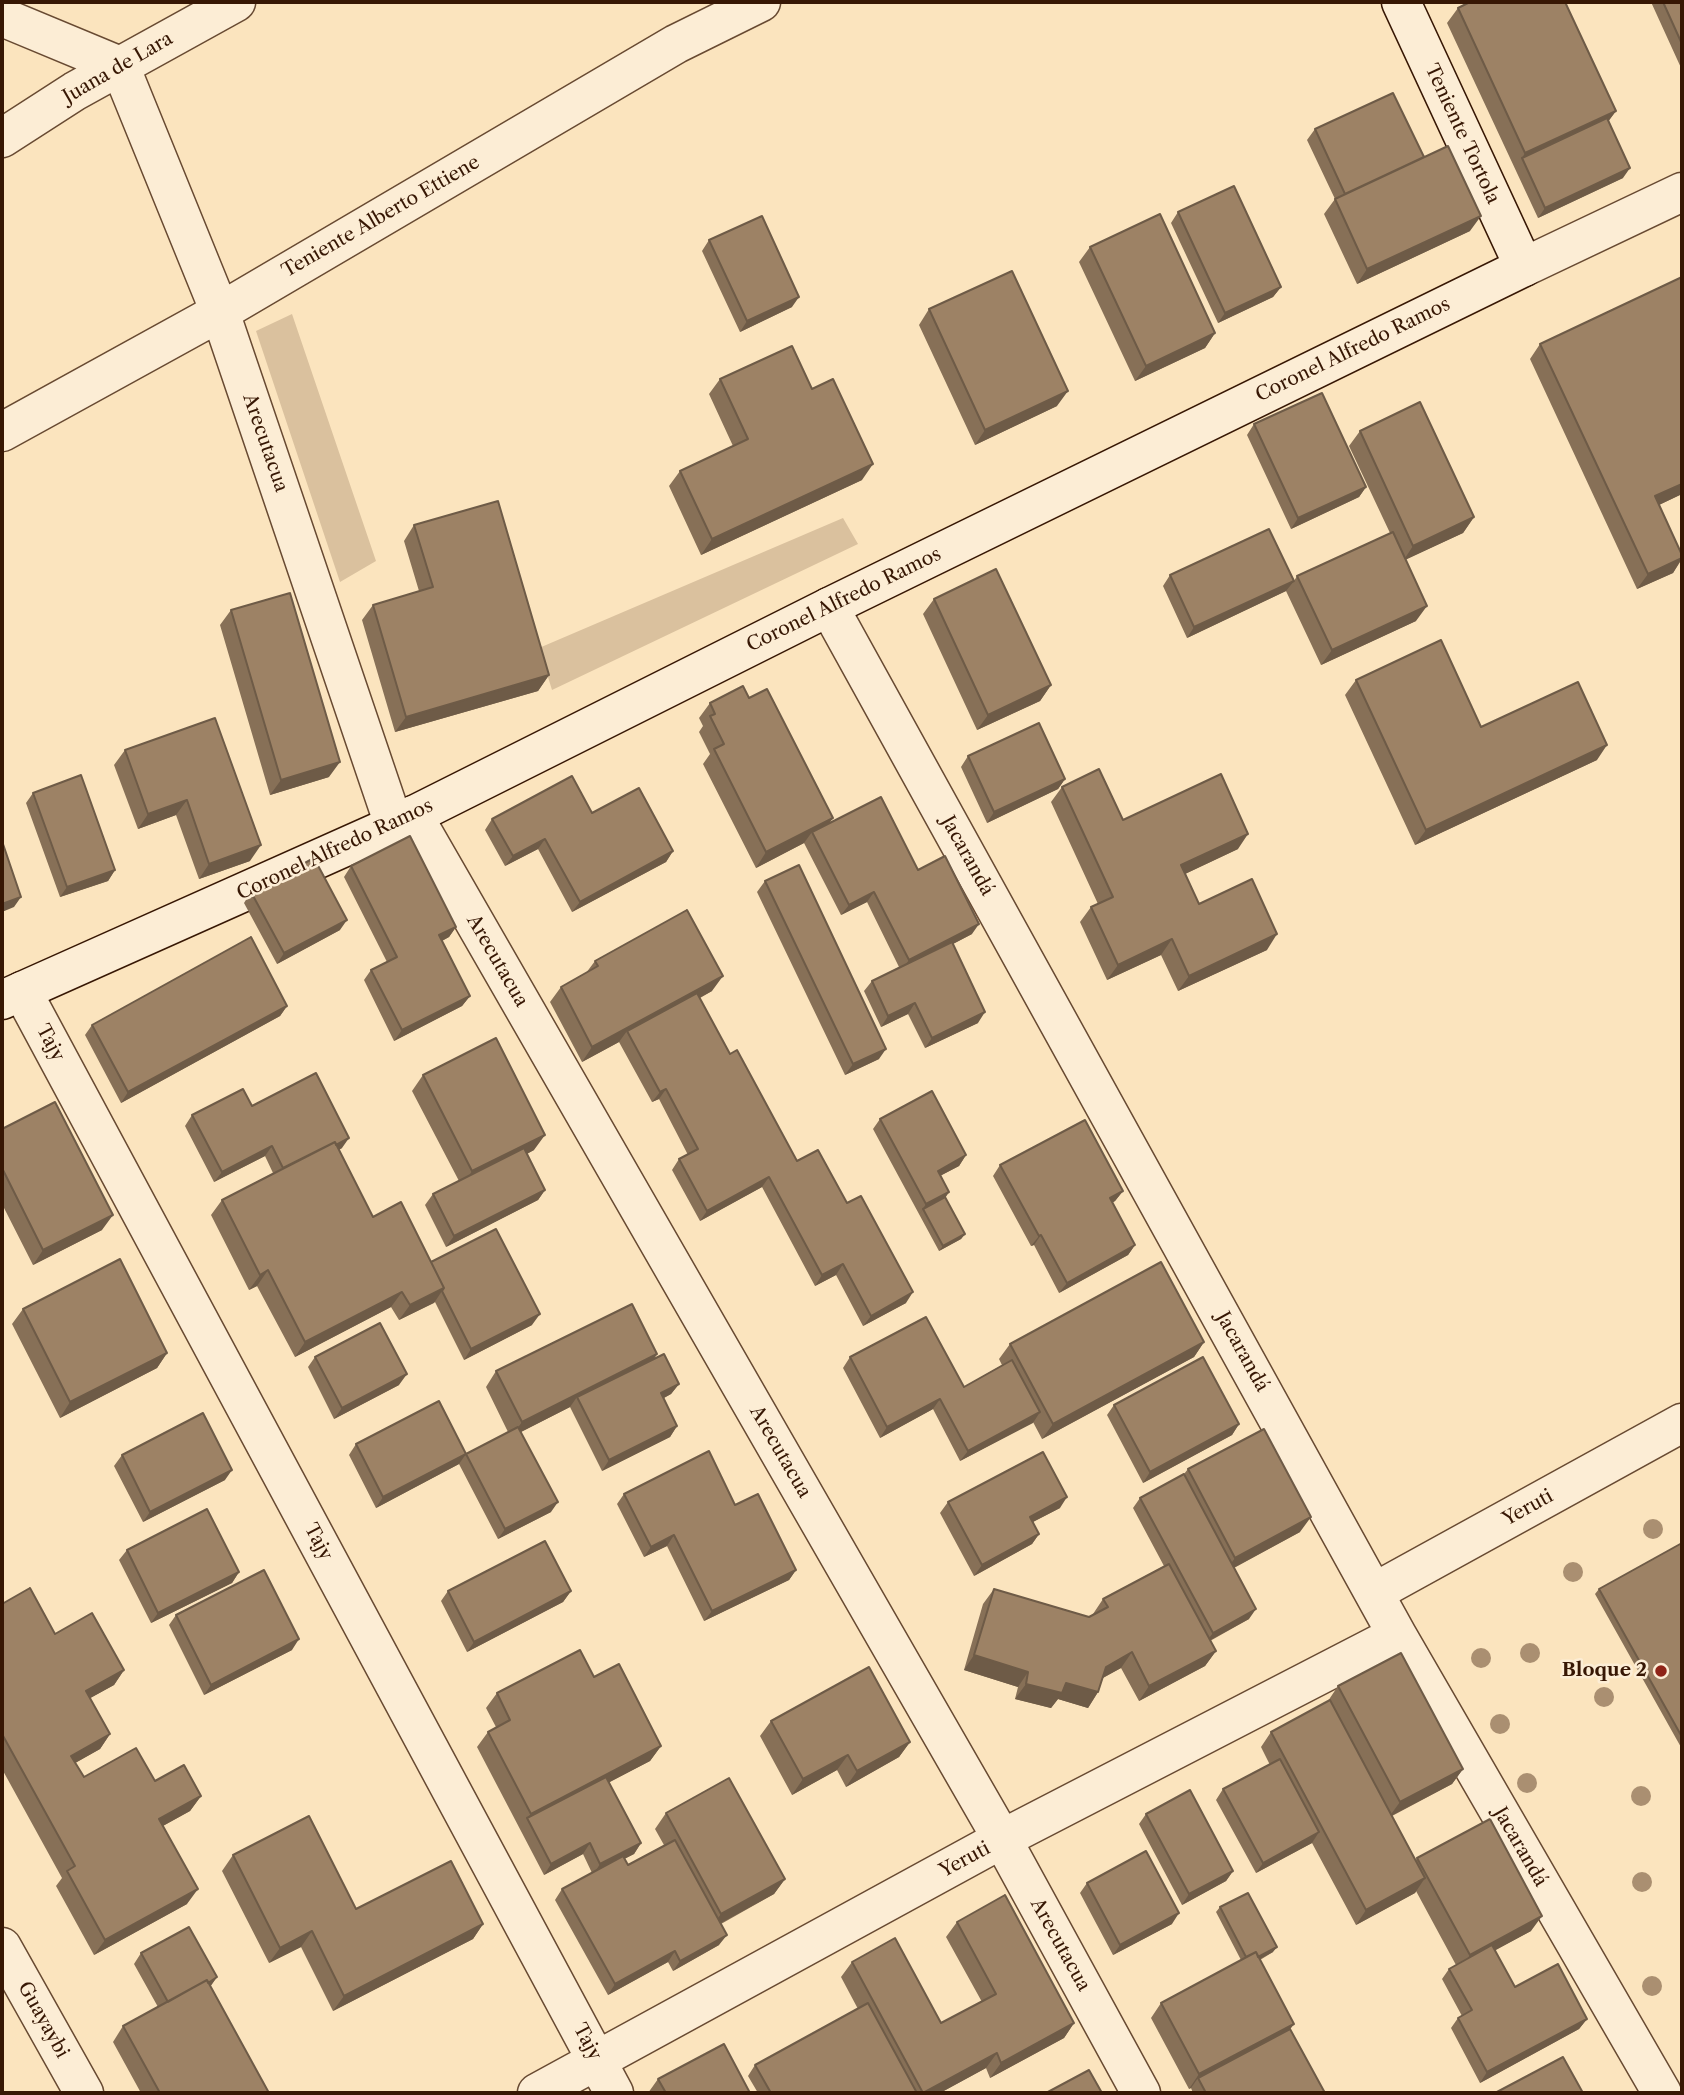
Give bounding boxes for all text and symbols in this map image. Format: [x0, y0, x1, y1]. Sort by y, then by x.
street label: Juana de Lara [59, 27, 177, 109]
street label: Teniente Tortola [1420, 60, 1504, 208]
street label: Teniente Alberto Ettiene [278, 151, 484, 283]
street label: Coronel Alfredo Ramos [1252, 293, 1454, 407]
street label: Arecutacua [238, 391, 292, 495]
street label: Coronel Alfredo Ramos [743, 543, 945, 657]
street label: Coronel Alfredo Ramos [233, 795, 437, 905]
street label: Jacarandá [936, 812, 998, 900]
street label: Arecutacua [461, 911, 533, 1011]
street label: Tajy [31, 1021, 69, 1065]
street label: Jacarandá [1211, 1308, 1273, 1396]
street label: Arecutacua [744, 1402, 816, 1502]
street label: Yeruti [1499, 1485, 1557, 1531]
street label: Tajy [299, 1520, 337, 1564]
place label: Bloque 2 [1562, 1660, 1647, 1682]
marker: Bloque 2 [1653, 1663, 1669, 1679]
street label: Jacarandá [1488, 1803, 1552, 1891]
street label: Yeruti [936, 1837, 994, 1883]
street label: Arecutacua [1025, 1895, 1095, 1995]
street label: Guayaybi [13, 1978, 73, 2062]
street label: Tajy [568, 2020, 606, 2064]

